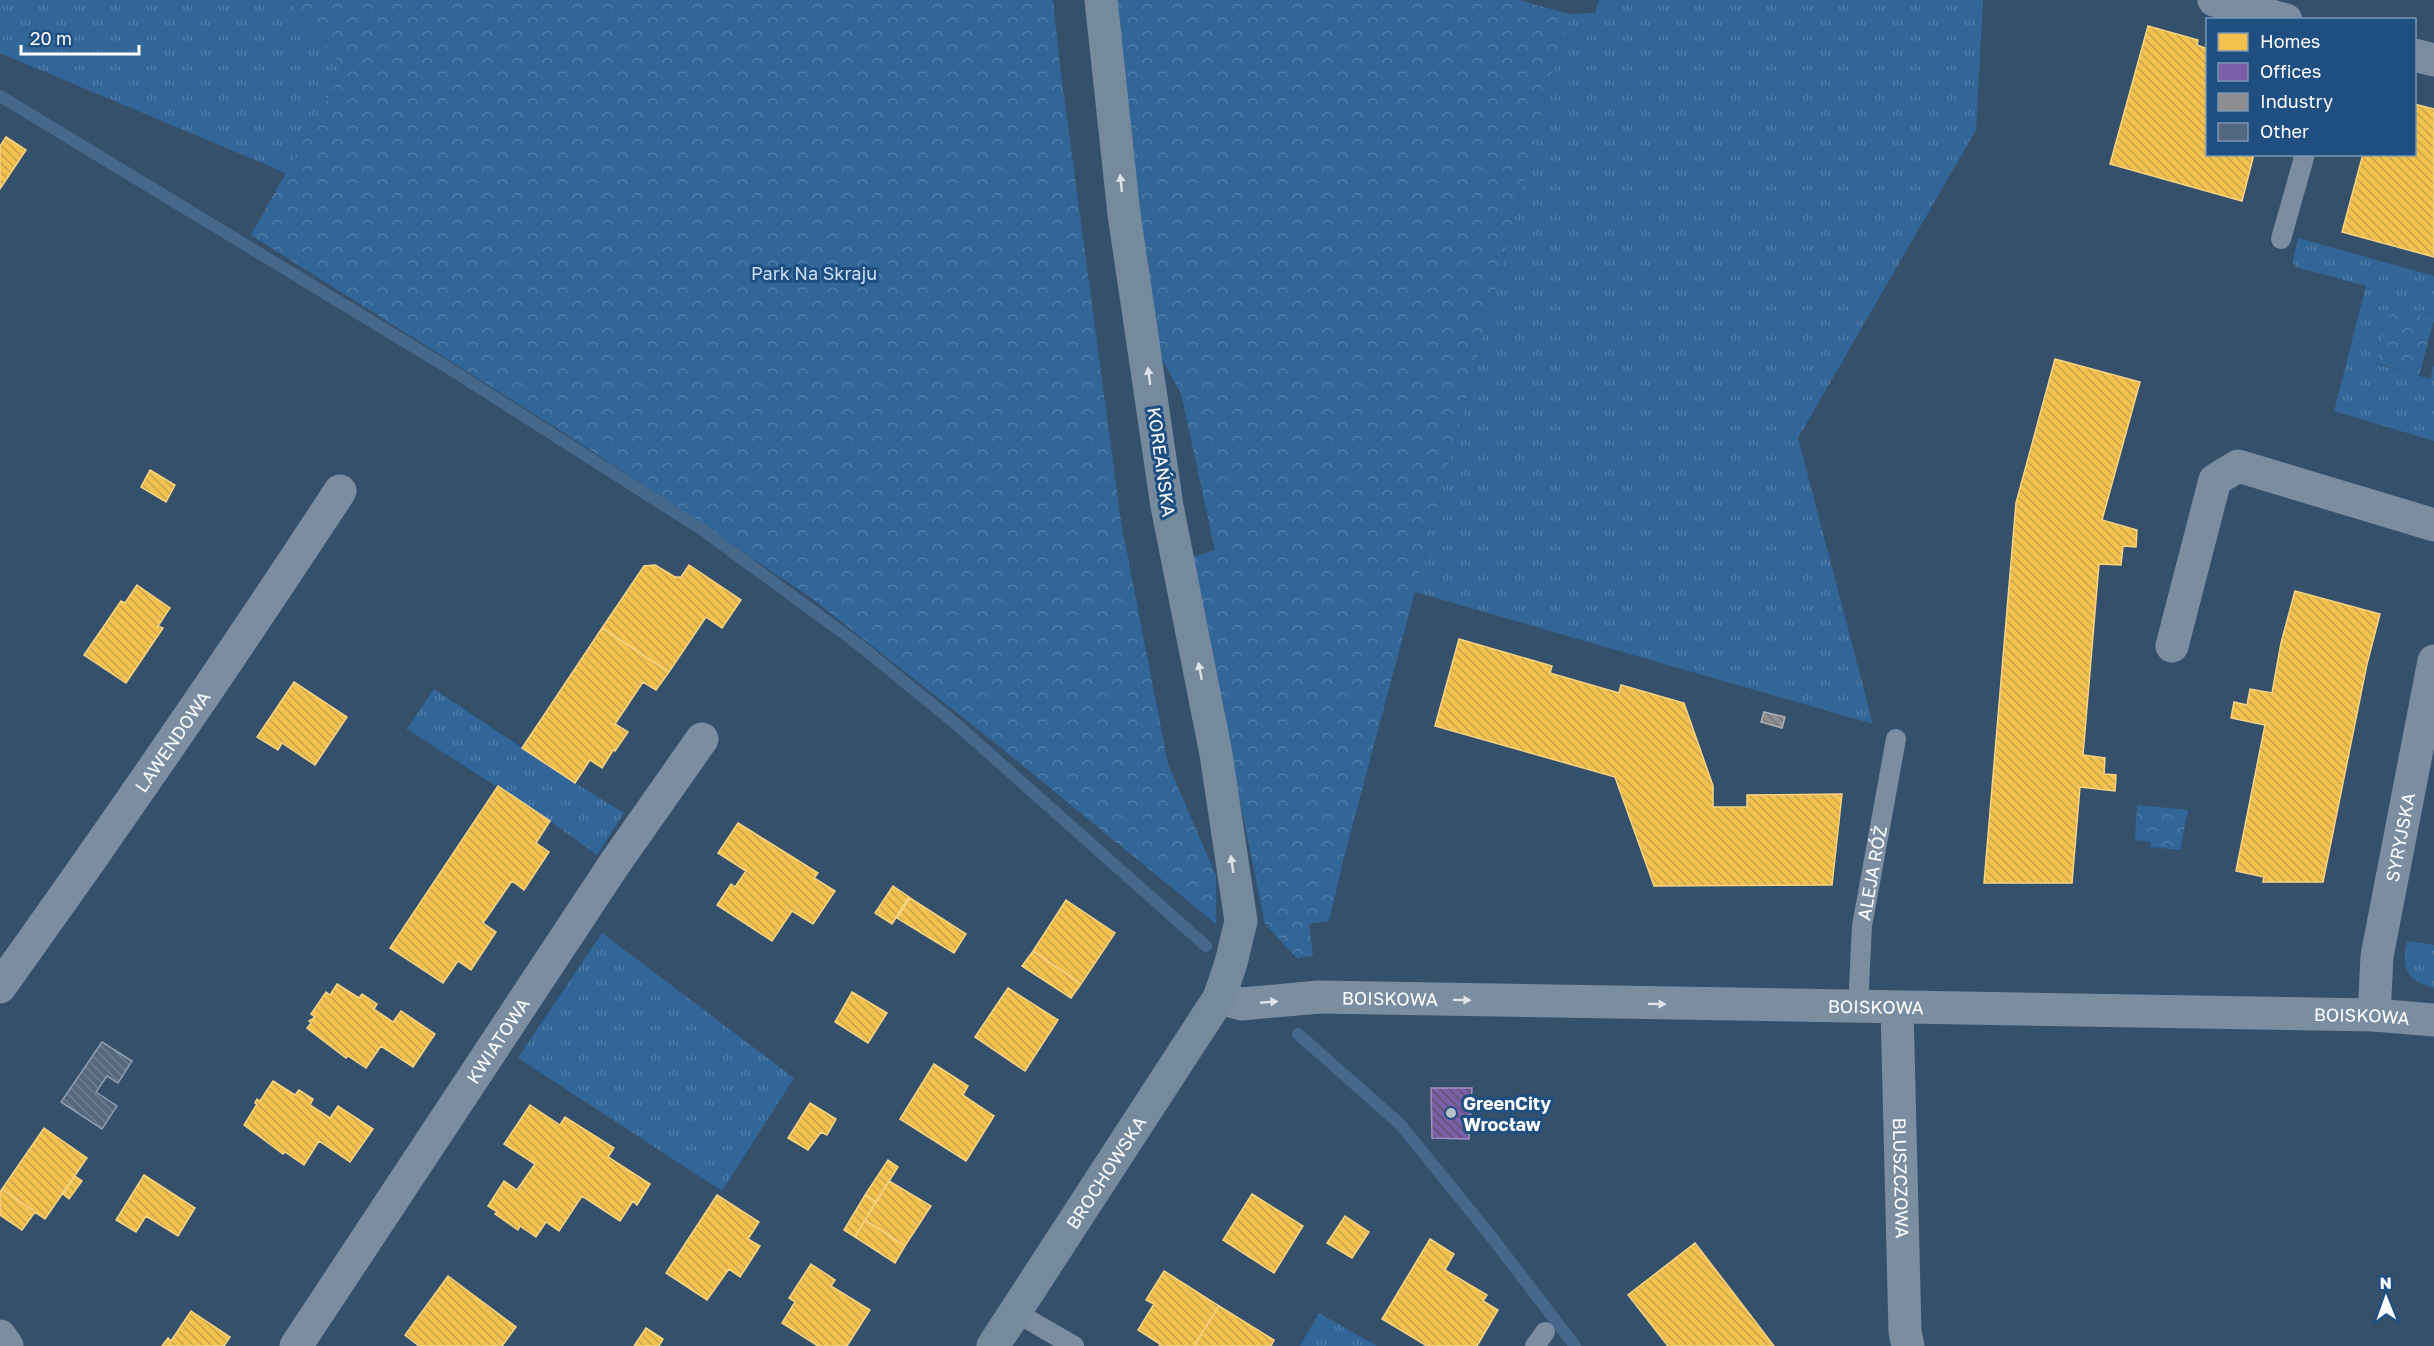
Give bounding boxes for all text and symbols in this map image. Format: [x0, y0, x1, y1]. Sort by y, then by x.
scale bar [21, 18, 140, 56]
legend [2206, 18, 2416, 156]
text: 20 m [30, 27, 72, 49]
text: Homes [2260, 30, 2320, 52]
text: Offices [2260, 60, 2321, 82]
text: Industry [2260, 90, 2333, 112]
text: Other [2260, 120, 2309, 142]
one-way arrow [1116, 173, 1126, 192]
park label: Park Na Skraju [751, 262, 877, 284]
one-way arrow [1145, 366, 1154, 385]
street label: KOREAŃSKA [1143, 406, 1181, 518]
one-way arrow [1195, 662, 1204, 681]
street label: LAWENDOWA [130, 687, 215, 796]
street label: SYRYJSKA [2381, 791, 2419, 884]
street label: ALEJA RÓŻ [1852, 824, 1891, 922]
one-way arrow [1227, 854, 1236, 873]
street label: BOISKOWA [1342, 986, 1438, 1010]
street label: KWIATOWA [461, 993, 534, 1088]
street label: BOISKOWA [1828, 995, 1924, 1018]
one-way arrow [1452, 996, 1471, 1005]
one-way arrow [1259, 997, 1278, 1006]
one-way arrow [1647, 999, 1666, 1009]
street label: BOISKOWA [2314, 1003, 2411, 1029]
place label: GreenCity Wrocław [1463, 1092, 1551, 1135]
marker: GreenCity Wrocław [1444, 1106, 1458, 1120]
street label: BROCHOWSKA [1061, 1112, 1150, 1233]
street label: BLUSZCZOWA [1889, 1117, 1914, 1239]
north arrow [2356, 1268, 2416, 1328]
text: N [2379, 1273, 2392, 1293]

